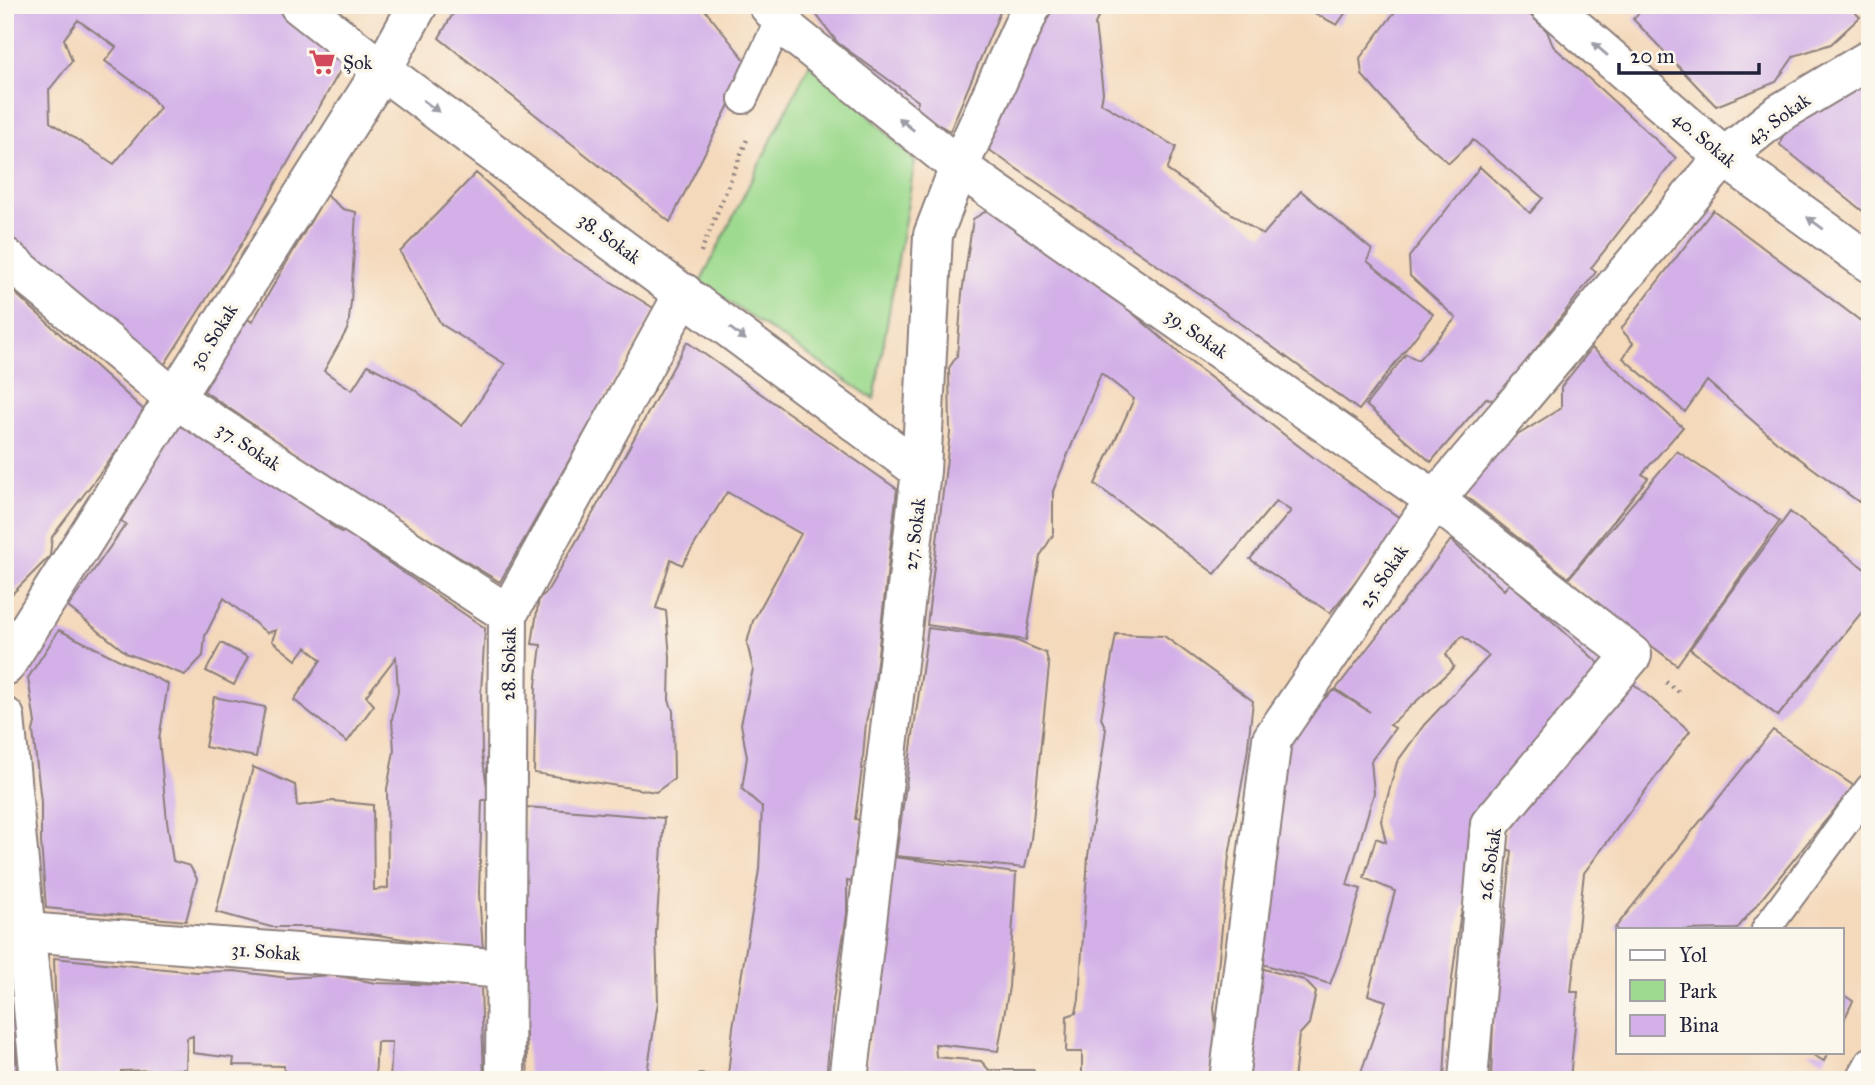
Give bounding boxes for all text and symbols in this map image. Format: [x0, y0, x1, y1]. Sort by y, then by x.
scale bar [1619, 32, 1759, 76]
one-way arrow [1591, 42, 1608, 57]
text: 20 m [1630, 43, 1675, 69]
supermarket icon: Şok [307, 47, 337, 77]
place label: Şok [343, 51, 373, 74]
street label: 43. Sokak [1742, 88, 1815, 149]
one-way arrow [422, 99, 440, 113]
street label: 40. Sokak [1668, 106, 1741, 173]
one-way arrow [897, 117, 914, 132]
street label: 38. Sokak [574, 208, 646, 269]
one-way arrow [1806, 216, 1824, 230]
street label: 30. Sokak [184, 299, 243, 373]
street label: 39. Sokak [1161, 303, 1233, 364]
one-way arrow [729, 327, 747, 341]
street label: 37. Sokak [212, 417, 285, 476]
street label: 27. Sokak [899, 496, 930, 572]
street label: 25. Sokak [1354, 540, 1413, 612]
street label: 28. Sokak [496, 627, 521, 701]
street label: 26. Sokak [1473, 826, 1506, 902]
legend [1616, 928, 1843, 1054]
street label: 31. Sokak [231, 938, 302, 965]
text: Yol [1679, 942, 1708, 968]
text: Park [1679, 978, 1717, 1004]
text: Bina [1679, 1012, 1719, 1038]

